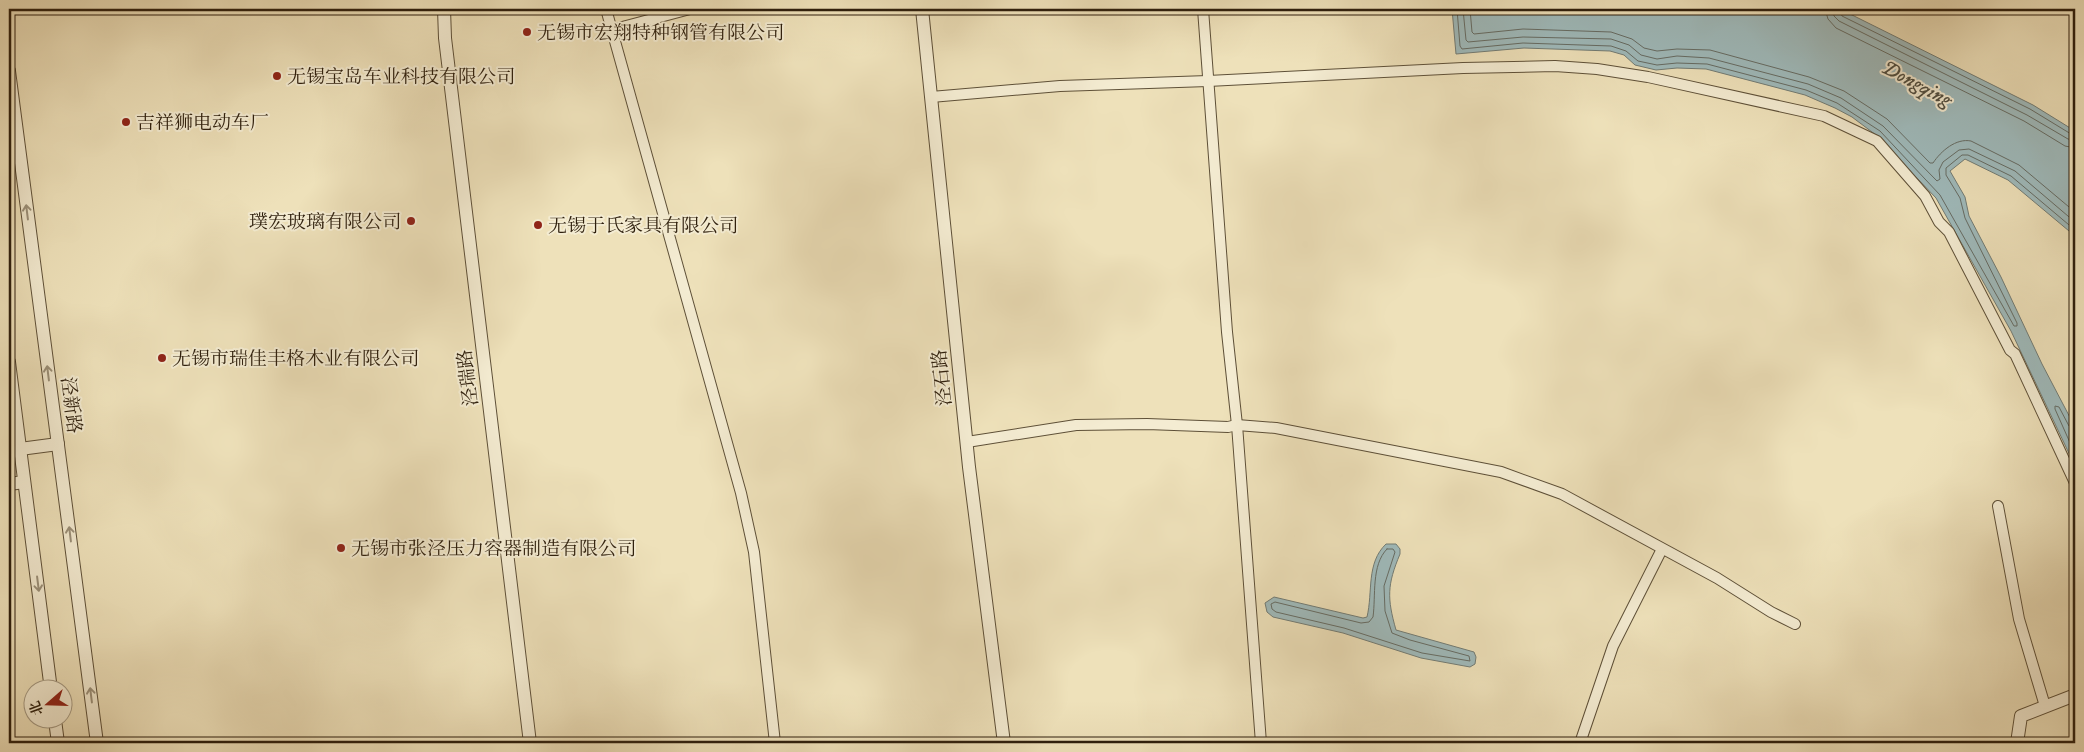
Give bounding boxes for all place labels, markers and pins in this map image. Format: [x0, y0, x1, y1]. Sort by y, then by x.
place label: 无锡市宏翔特种钢管有限公司 [537, 22, 784, 45]
marker: 无锡市宏翔特种钢管有限公司 [521, 26, 533, 38]
place label: 无锡宝岛车业科技有限公司 [287, 66, 515, 89]
marker: 无锡宝岛车业科技有限公司 [271, 70, 283, 82]
place label: 吉祥狮电动车厂 [136, 112, 269, 135]
marker: 吉祥狮电动车厂 [120, 116, 132, 128]
place label: 璞宏玻璃有限公司 [249, 211, 401, 234]
marker: 璞宏玻璃有限公司 [405, 215, 417, 227]
place label: 无锡于氏家具有限公司 [548, 215, 738, 238]
marker: 无锡于氏家具有限公司 [532, 219, 544, 231]
place label: 无锡市瑞佳丰格木业有限公司 [172, 348, 419, 371]
marker: 无锡市瑞佳丰格木业有限公司 [156, 352, 168, 364]
place label: 无锡市张泾压力容器制造有限公司 [351, 538, 636, 561]
marker: 无锡市张泾压力容器制造有限公司 [335, 542, 347, 554]

